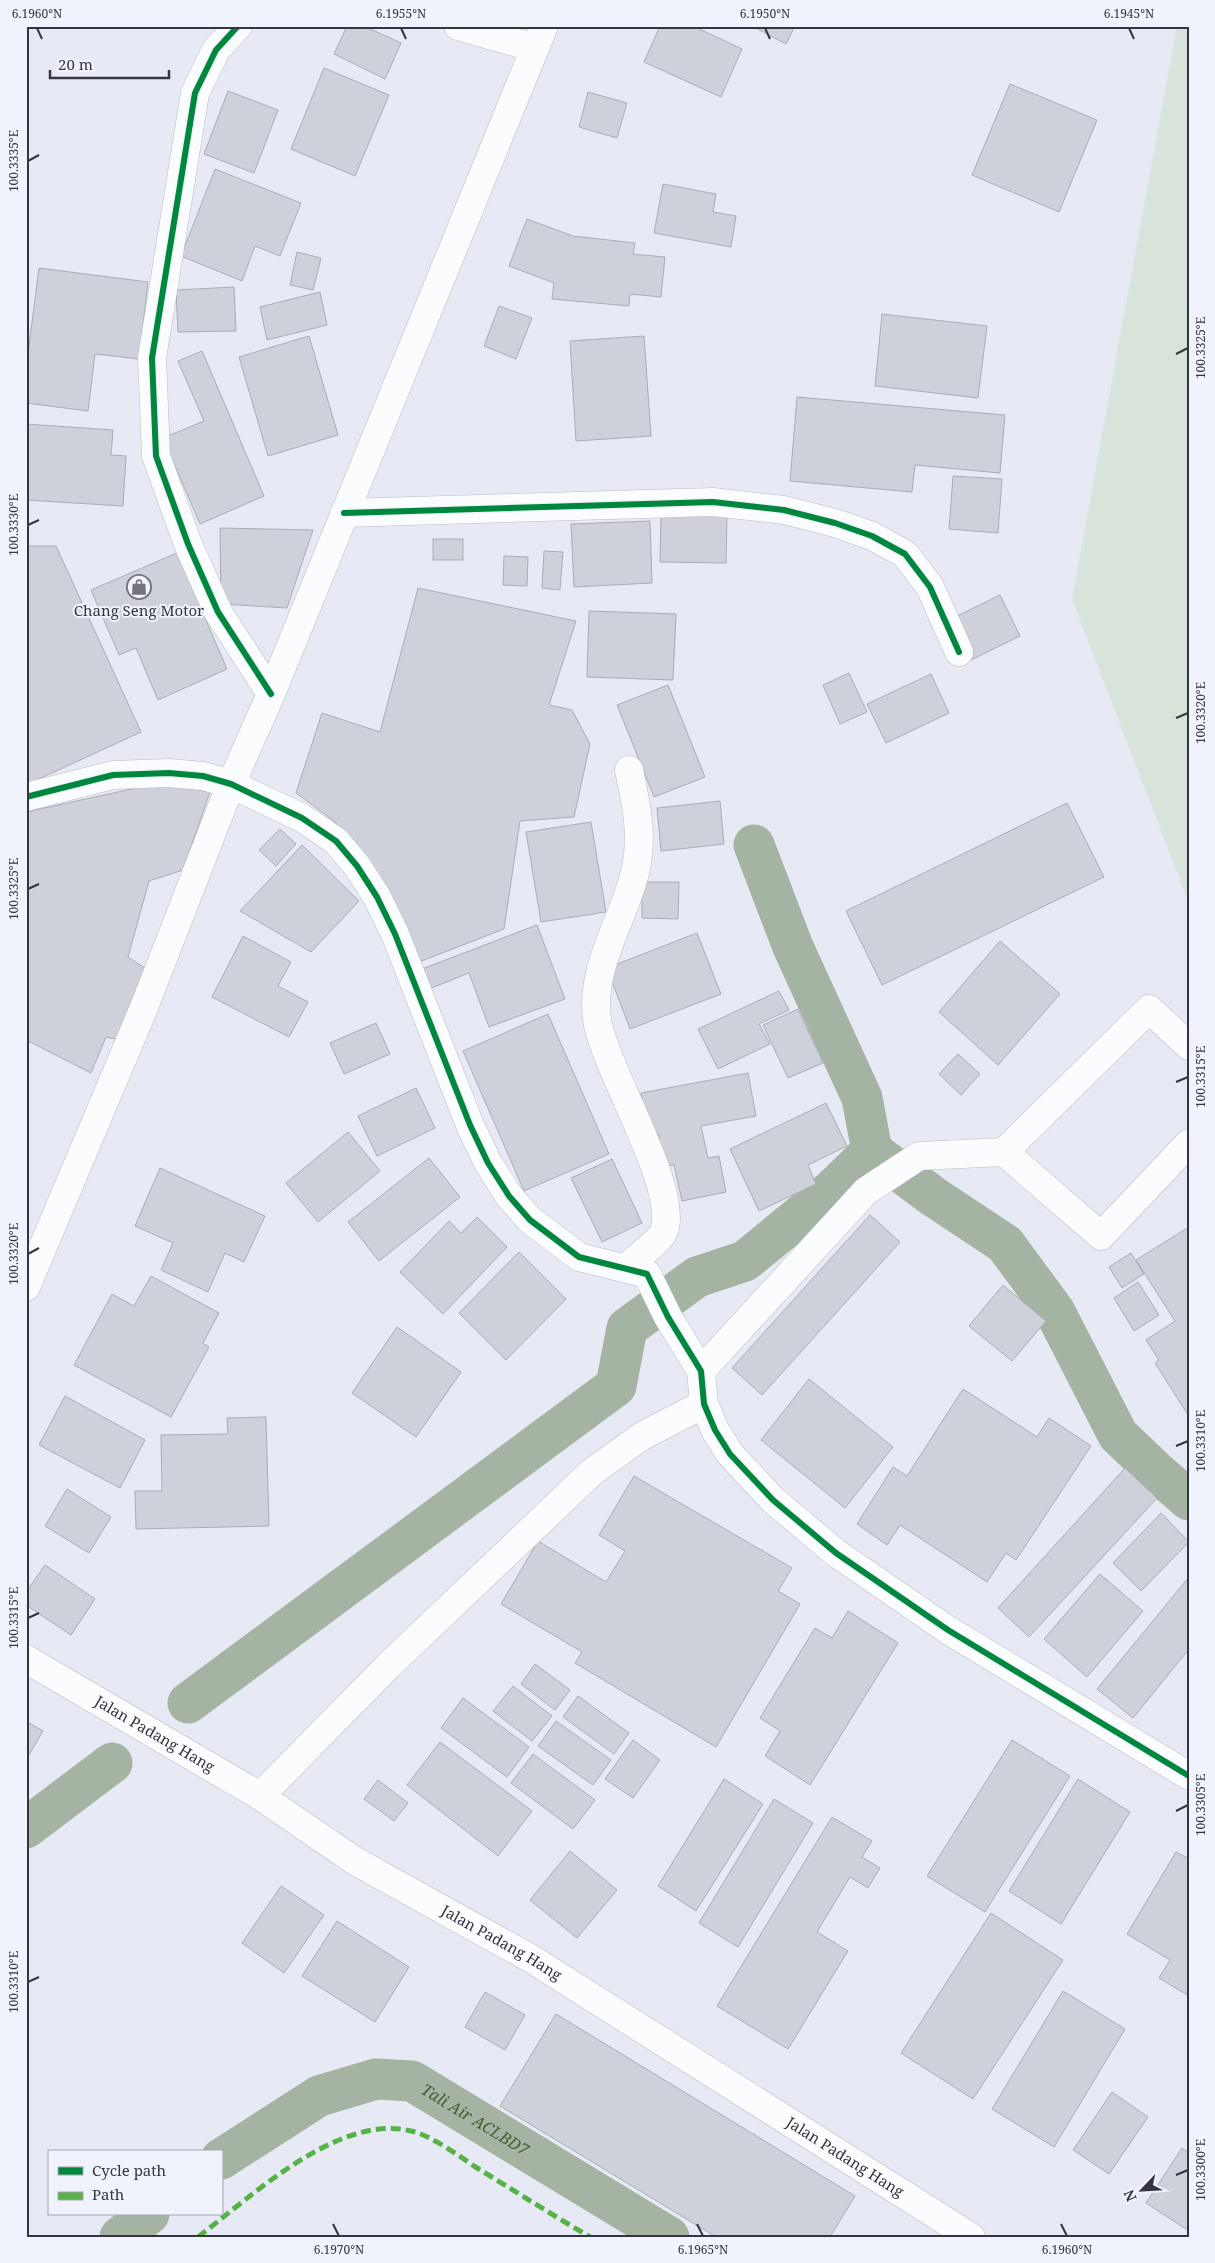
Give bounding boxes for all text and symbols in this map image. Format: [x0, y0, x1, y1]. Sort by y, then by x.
text: 6.1960°N [12, 5, 62, 22]
text: 6.1955°N [376, 5, 426, 22]
text: 6.1950°N [740, 5, 790, 22]
text: 6.1945°N [1104, 5, 1154, 22]
scale bar [50, 48, 169, 80]
text: 20 m [58, 54, 93, 74]
text: 100.3335°E [5, 130, 22, 192]
text: 100.3325°E [1192, 317, 1209, 379]
text: 100.3330°E [5, 494, 22, 556]
shop icon: Chang Seng Motor [126, 574, 152, 600]
place label: Chang Seng Motor [74, 600, 204, 620]
text: 100.3320°E [1192, 682, 1209, 744]
text: 100.3325°E [5, 858, 22, 920]
text: 100.3315°E [1192, 1046, 1209, 1108]
text: 100.3320°E [5, 1223, 22, 1285]
text: 100.3310°E [1192, 1410, 1209, 1472]
text: 100.3315°E [5, 1587, 22, 1649]
street label: Jalan Padang Hang [91, 1690, 219, 1776]
text: 100.3305°E [1192, 1774, 1209, 1836]
street label: Jalan Padang Hang [437, 1899, 566, 1985]
text: 100.3310°E [5, 1951, 22, 2013]
water label: Tali Air ACLBD7 [417, 2078, 534, 2161]
street label: Jalan Padang Hang [782, 2111, 908, 2201]
text: 100.3300°E [1192, 2139, 1209, 2201]
legend [48, 2150, 222, 2216]
text: Cycle path [92, 2160, 167, 2180]
north arrow [1118, 2166, 1168, 2216]
text: Path [92, 2184, 125, 2204]
text: N [1119, 2187, 1141, 2205]
text: 6.1970°N [314, 2241, 364, 2258]
text: 6.1965°N [678, 2241, 728, 2258]
text: 6.1960°N [1042, 2241, 1092, 2258]

